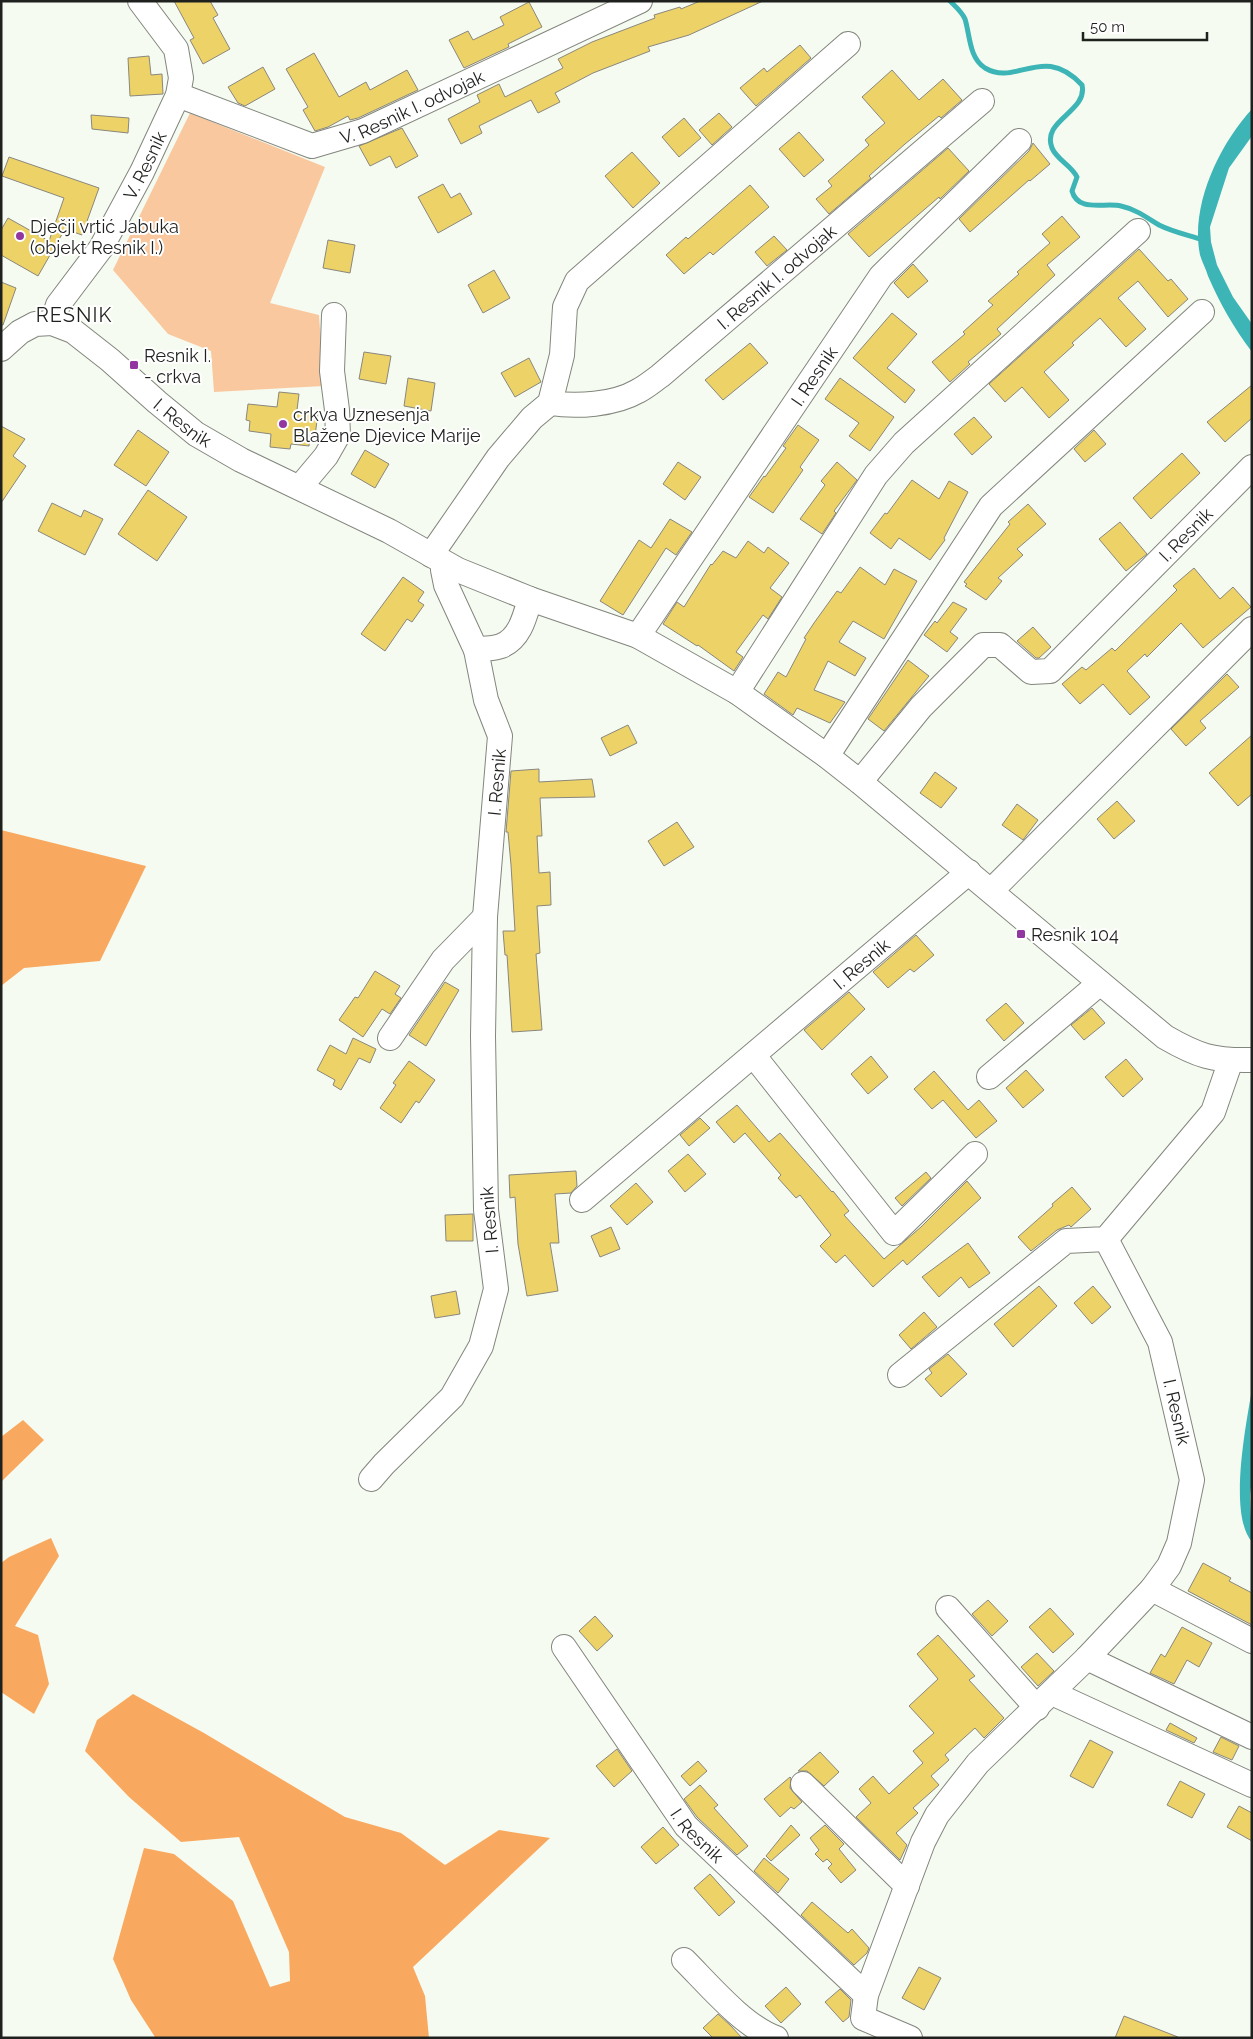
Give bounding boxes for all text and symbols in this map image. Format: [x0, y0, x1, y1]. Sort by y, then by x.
scale bar [1083, 10, 1207, 42]
text: 50 m [1090, 18, 1125, 36]
street label: V. Resnik I. odvojak [337, 65, 488, 148]
street label: V. Resnik [119, 127, 170, 203]
place label: Dječji vrtić Jabuka (objekt Resnik I.) [30, 216, 179, 258]
street label: I. Resnik I. odvojak [713, 220, 840, 333]
marker: Dječji vrtić Jabuka (objekt Resnik I.) [14, 230, 26, 242]
district label: RESNIK [36, 303, 112, 327]
street label: I. Resnik [786, 342, 841, 409]
place label: Resnik I. - crkva [144, 345, 211, 387]
marker: Resnik I. - crkva [128, 359, 140, 371]
street label: I. Resnik [150, 393, 216, 451]
place label: crkva Uznesenja Blažene Djevice Marije [293, 404, 481, 446]
marker: crkva Uznesenja Blažene Djevice Marije [277, 418, 289, 430]
street label: I. Resnik [1154, 503, 1217, 565]
street label: I. Resnik [483, 747, 509, 816]
place label: Resnik 104 [1031, 924, 1119, 945]
marker: Resnik 104 [1015, 928, 1027, 940]
street label: I. Resnik [829, 933, 894, 993]
street label: I. Resnik [476, 1185, 502, 1254]
street label: I. Resnik [1159, 1377, 1195, 1448]
street label: I. Resnik [666, 1804, 728, 1867]

